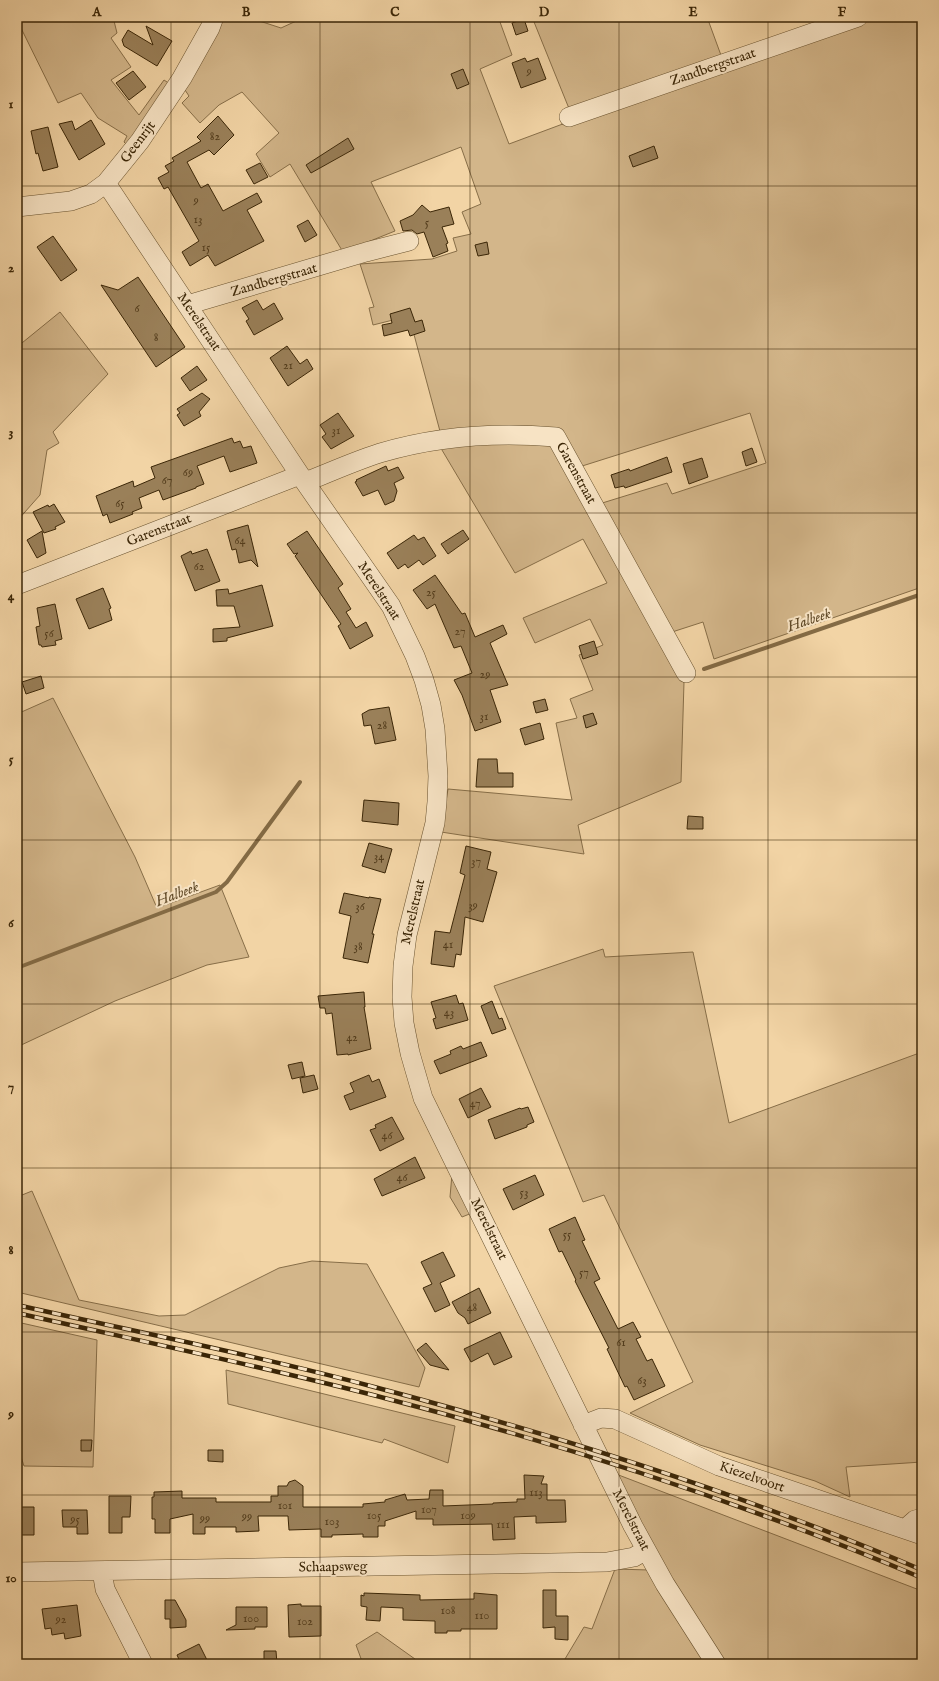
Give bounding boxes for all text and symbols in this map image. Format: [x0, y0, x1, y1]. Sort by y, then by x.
text: A [92, 4, 103, 21]
text: B [242, 4, 251, 21]
text: C [390, 4, 400, 21]
text: D [539, 4, 550, 21]
text: E [688, 4, 698, 21]
text: F [838, 4, 847, 21]
street label: Zandbergstraat [668, 44, 758, 90]
house number: 9 [525, 64, 532, 79]
text: 1 [9, 96, 14, 113]
street label: Geenrijt [116, 117, 160, 167]
house number: 82 [210, 129, 221, 144]
house number: 9 [192, 193, 199, 208]
house number: 13 [194, 212, 202, 227]
house number: 5 [425, 215, 430, 230]
house number: 15 [202, 240, 211, 255]
street label: Zandbergstraat [229, 259, 320, 301]
text: 2 [8, 260, 14, 277]
street label: Merelstraat [173, 289, 225, 355]
house number: 6 [134, 301, 140, 316]
house number: 8 [154, 330, 159, 345]
house number: 21 [283, 358, 293, 373]
house number: 31 [332, 423, 340, 438]
text: 3 [9, 424, 14, 441]
street label: Garenstraat [552, 439, 600, 507]
house number: 69 [183, 465, 193, 480]
house number: 67 [162, 473, 172, 488]
house number: 65 [115, 496, 125, 511]
street label: Garenstraat [124, 509, 194, 551]
house number: 64 [235, 533, 246, 548]
street label: Merelstraat [353, 558, 405, 624]
house number: 62 [194, 559, 205, 574]
house number: 25 [426, 585, 437, 600]
text: 4 [8, 588, 15, 605]
water label: Halbeek [784, 604, 833, 637]
house number: 27 [454, 624, 466, 639]
house number: 56 [44, 626, 55, 641]
house number: 29 [480, 667, 490, 682]
house number: 31 [480, 709, 488, 724]
house number: 28 [377, 718, 387, 733]
text: 5 [9, 751, 14, 768]
house number: 34 [374, 849, 384, 864]
house number: 37 [471, 854, 481, 869]
water label: Halbeek [152, 877, 201, 911]
street label: Merelstraat [397, 877, 429, 946]
house number: 39 [468, 898, 478, 913]
house number: 36 [355, 899, 366, 914]
text: 6 [8, 915, 14, 932]
house number: 41 [443, 937, 453, 952]
house number: 38 [353, 939, 363, 954]
house number: 43 [444, 1005, 454, 1020]
house number: 42 [346, 1030, 358, 1045]
text: 7 [8, 1079, 14, 1096]
house number: 47 [469, 1096, 481, 1111]
house number: 46 [382, 1128, 393, 1143]
house number: 46 [397, 1170, 408, 1185]
house number: 53 [520, 1185, 528, 1200]
street label: Merelstraat [466, 1195, 512, 1263]
house number: 55 [563, 1227, 572, 1242]
text: 8 [8, 1242, 14, 1259]
house number: 57 [579, 1265, 589, 1280]
house number: 48 [467, 1300, 478, 1315]
house number: 61 [616, 1335, 626, 1350]
house number: 63 [637, 1373, 647, 1388]
text: 9 [7, 1406, 14, 1423]
street label: Kiezelvoort [717, 1457, 787, 1497]
house number: 113 [529, 1485, 543, 1500]
street label: Merelstraat [608, 1486, 654, 1554]
house number: 101 [278, 1498, 292, 1513]
house number: 107 [421, 1502, 437, 1517]
house number: 105 [367, 1508, 382, 1523]
house number: 109 [460, 1508, 476, 1523]
house number: 99 [241, 1509, 252, 1524]
house number: 99 [199, 1511, 210, 1526]
house number: 95 [69, 1512, 80, 1527]
house number: 103 [325, 1514, 339, 1529]
house number: 111 [496, 1517, 510, 1532]
street label: Schaapsweg [299, 1557, 368, 1577]
text: 10 [5, 1570, 17, 1587]
house number: 108 [440, 1603, 456, 1618]
house number: 110 [475, 1608, 489, 1623]
house number: 100 [243, 1611, 259, 1626]
house number: 92 [55, 1612, 67, 1627]
house number: 102 [297, 1614, 313, 1629]

